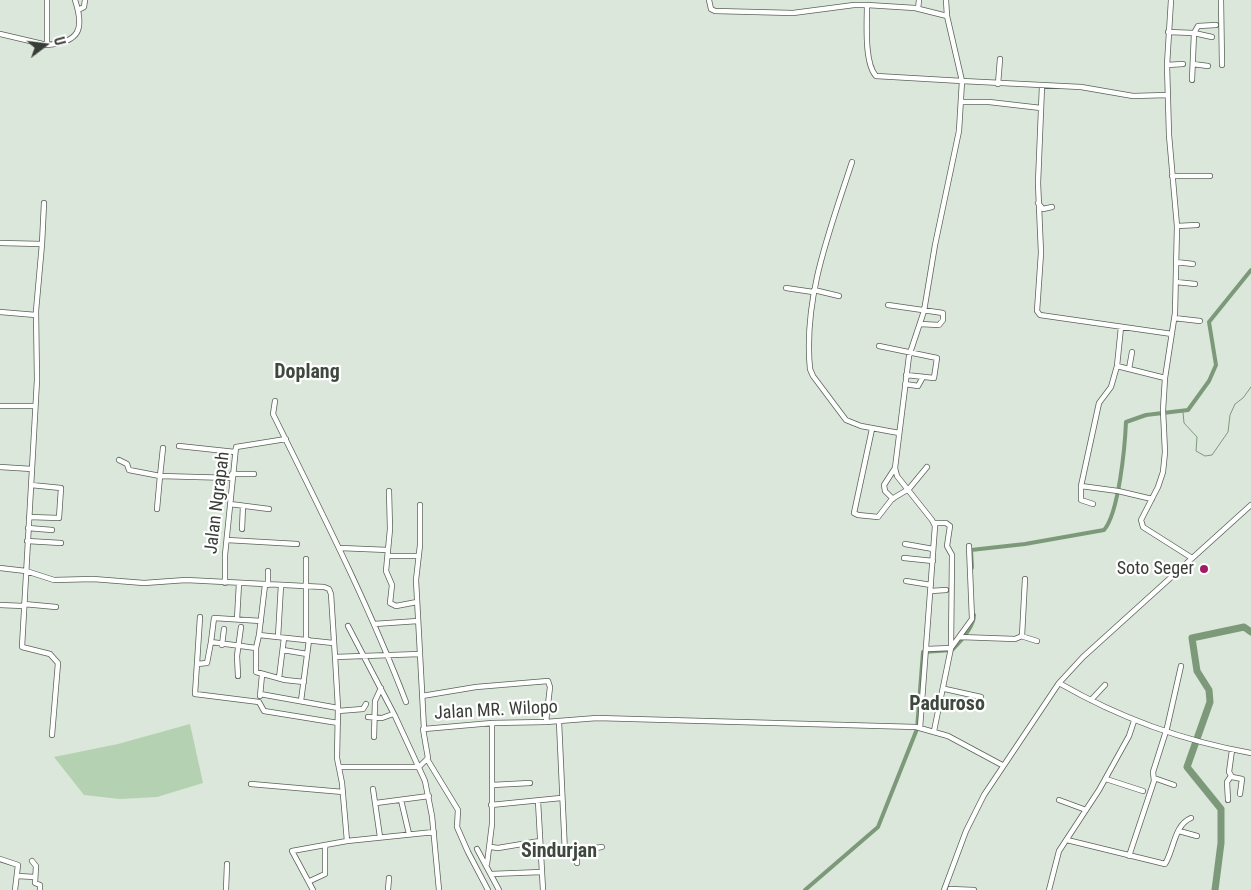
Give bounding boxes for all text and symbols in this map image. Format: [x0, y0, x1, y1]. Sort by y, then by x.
north arrow [20, 20, 70, 70]
text: U [51, 35, 68, 47]
district label: Doplang [274, 361, 340, 385]
street label: Jalan Ngrapah [201, 451, 235, 555]
place label: Soto Seger [1117, 558, 1194, 580]
marker: Soto Seger [1198, 563, 1210, 575]
district label: Paduroso [909, 693, 985, 717]
street label: Jalan MR. Wilopo [434, 697, 558, 725]
district label: Sindurjan [521, 840, 597, 864]

